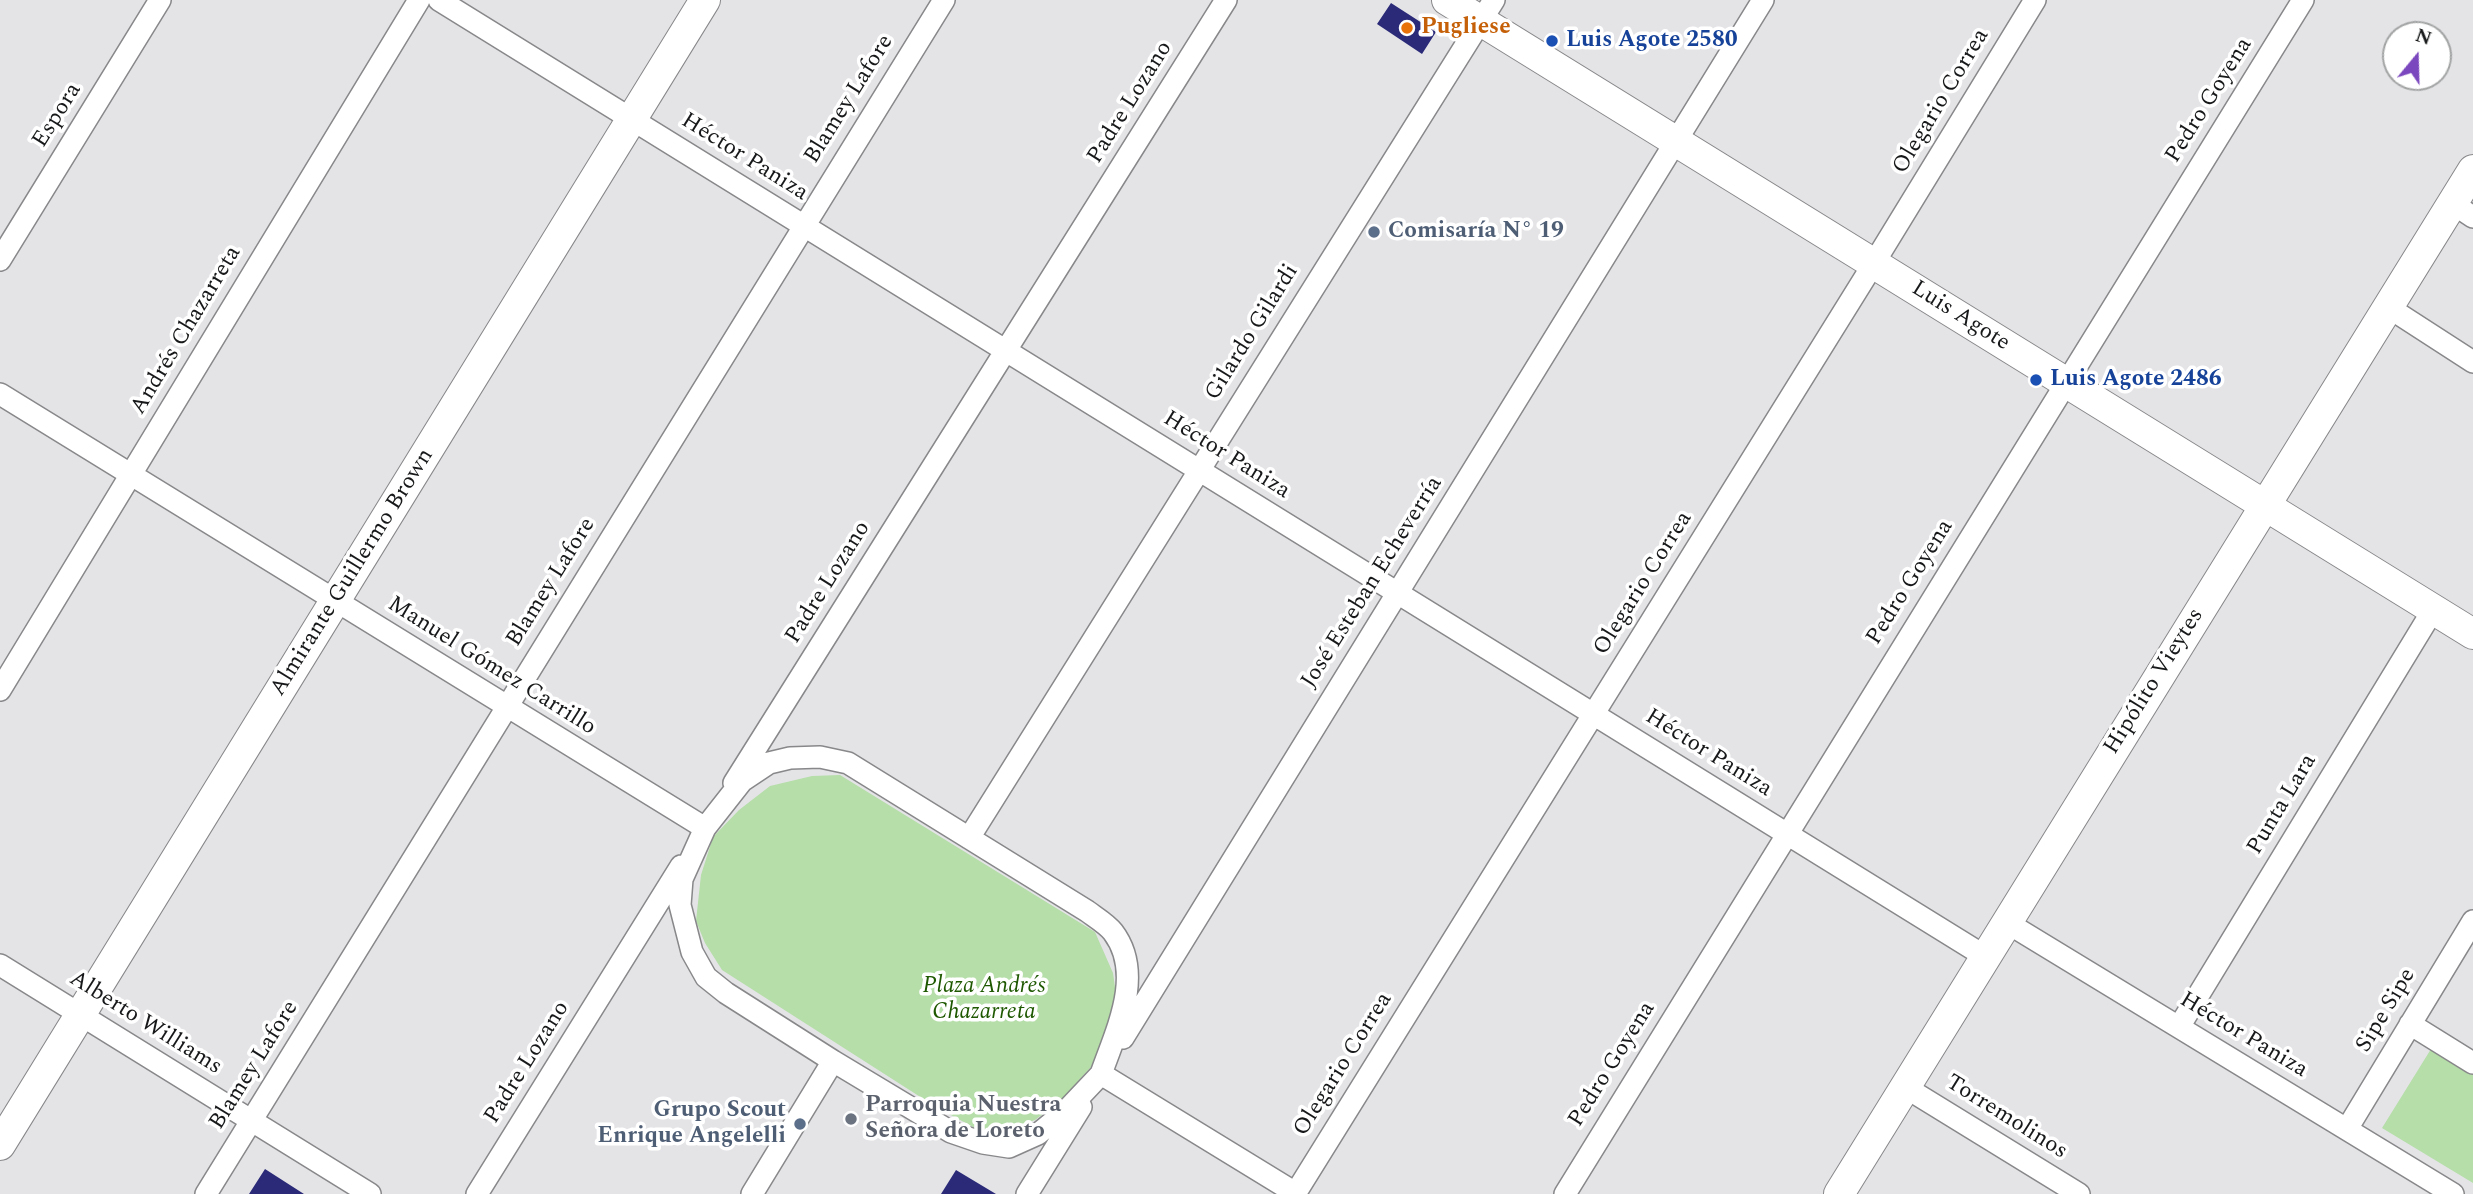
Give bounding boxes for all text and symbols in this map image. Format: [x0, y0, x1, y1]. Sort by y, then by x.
place label: Pugliese [1421, 14, 1511, 42]
marker: Pugliese [1399, 20, 1415, 36]
north arrow [2382, 21, 2452, 91]
text: N [2411, 21, 2435, 54]
street label: Olegario Correa [1888, 24, 1996, 180]
place label: Luis Agote 2580 [1566, 27, 1738, 55]
street label: Blamey Lafore [799, 30, 901, 170]
marker: Luis Agote 2580 [1544, 33, 1560, 49]
street label: Pedro Goyena [2161, 33, 2259, 169]
street label: Padre Lozano [1082, 37, 1180, 169]
street label: Espora [27, 79, 89, 153]
street label: Héctor Paniza [675, 108, 813, 208]
place label: Comisaría N° 19 [1388, 218, 1564, 246]
marker: Comisaría N° 19 [1366, 224, 1382, 240]
street label: Andrés Chazarreta [126, 242, 248, 420]
street label: Gilardo Gilardi [1200, 260, 1306, 406]
street label: Luis Agote [1906, 276, 2014, 358]
place label: Luis Agote 2486 [2050, 366, 2222, 394]
marker: Luis Agote 2486 [2028, 372, 2044, 388]
street label: Héctor Paniza [1157, 406, 1295, 506]
street label: Almirante Guillermo Brown [265, 444, 441, 702]
street label: José Esteban Echeverría [1297, 472, 1449, 694]
street label: Olegario Correa [1589, 507, 1699, 661]
street label: Blamey Lafore [501, 513, 603, 653]
street label: Pedro Goyena [1862, 515, 1960, 651]
street label: Padre Lozano [780, 517, 878, 649]
street label: Manuel Gómez Carrillo [382, 592, 600, 742]
street label: Hipólito Vieytes [2099, 604, 2211, 760]
street label: Héctor Paniza [1639, 704, 1777, 804]
street label: Punta Lara [2242, 750, 2324, 860]
street label: Sipe Sipe [2351, 964, 2423, 1058]
street label: Alberto Williams [64, 966, 226, 1082]
park label: Plaza Andrés Chazarreta [922, 973, 1046, 1027]
street label: Héctor Paniza [2174, 987, 2312, 1085]
street label: Olegario Correa [1289, 988, 1399, 1142]
street label: Blamey Lafore [204, 996, 306, 1136]
street label: Padre Lozano [479, 997, 577, 1129]
street label: Pedro Goyena [1564, 997, 1662, 1133]
street label: Torremolinos [1940, 1070, 2072, 1166]
place label: Parroquia Nuestra Señora de Loreto [865, 1092, 1061, 1146]
place label: Grupo Scout Enrique Angelelli [597, 1097, 786, 1151]
marker: Parroquia Nuestra Señora de Loreto [843, 1111, 859, 1127]
marker: Grupo Scout Enrique Angelelli [792, 1116, 808, 1132]

